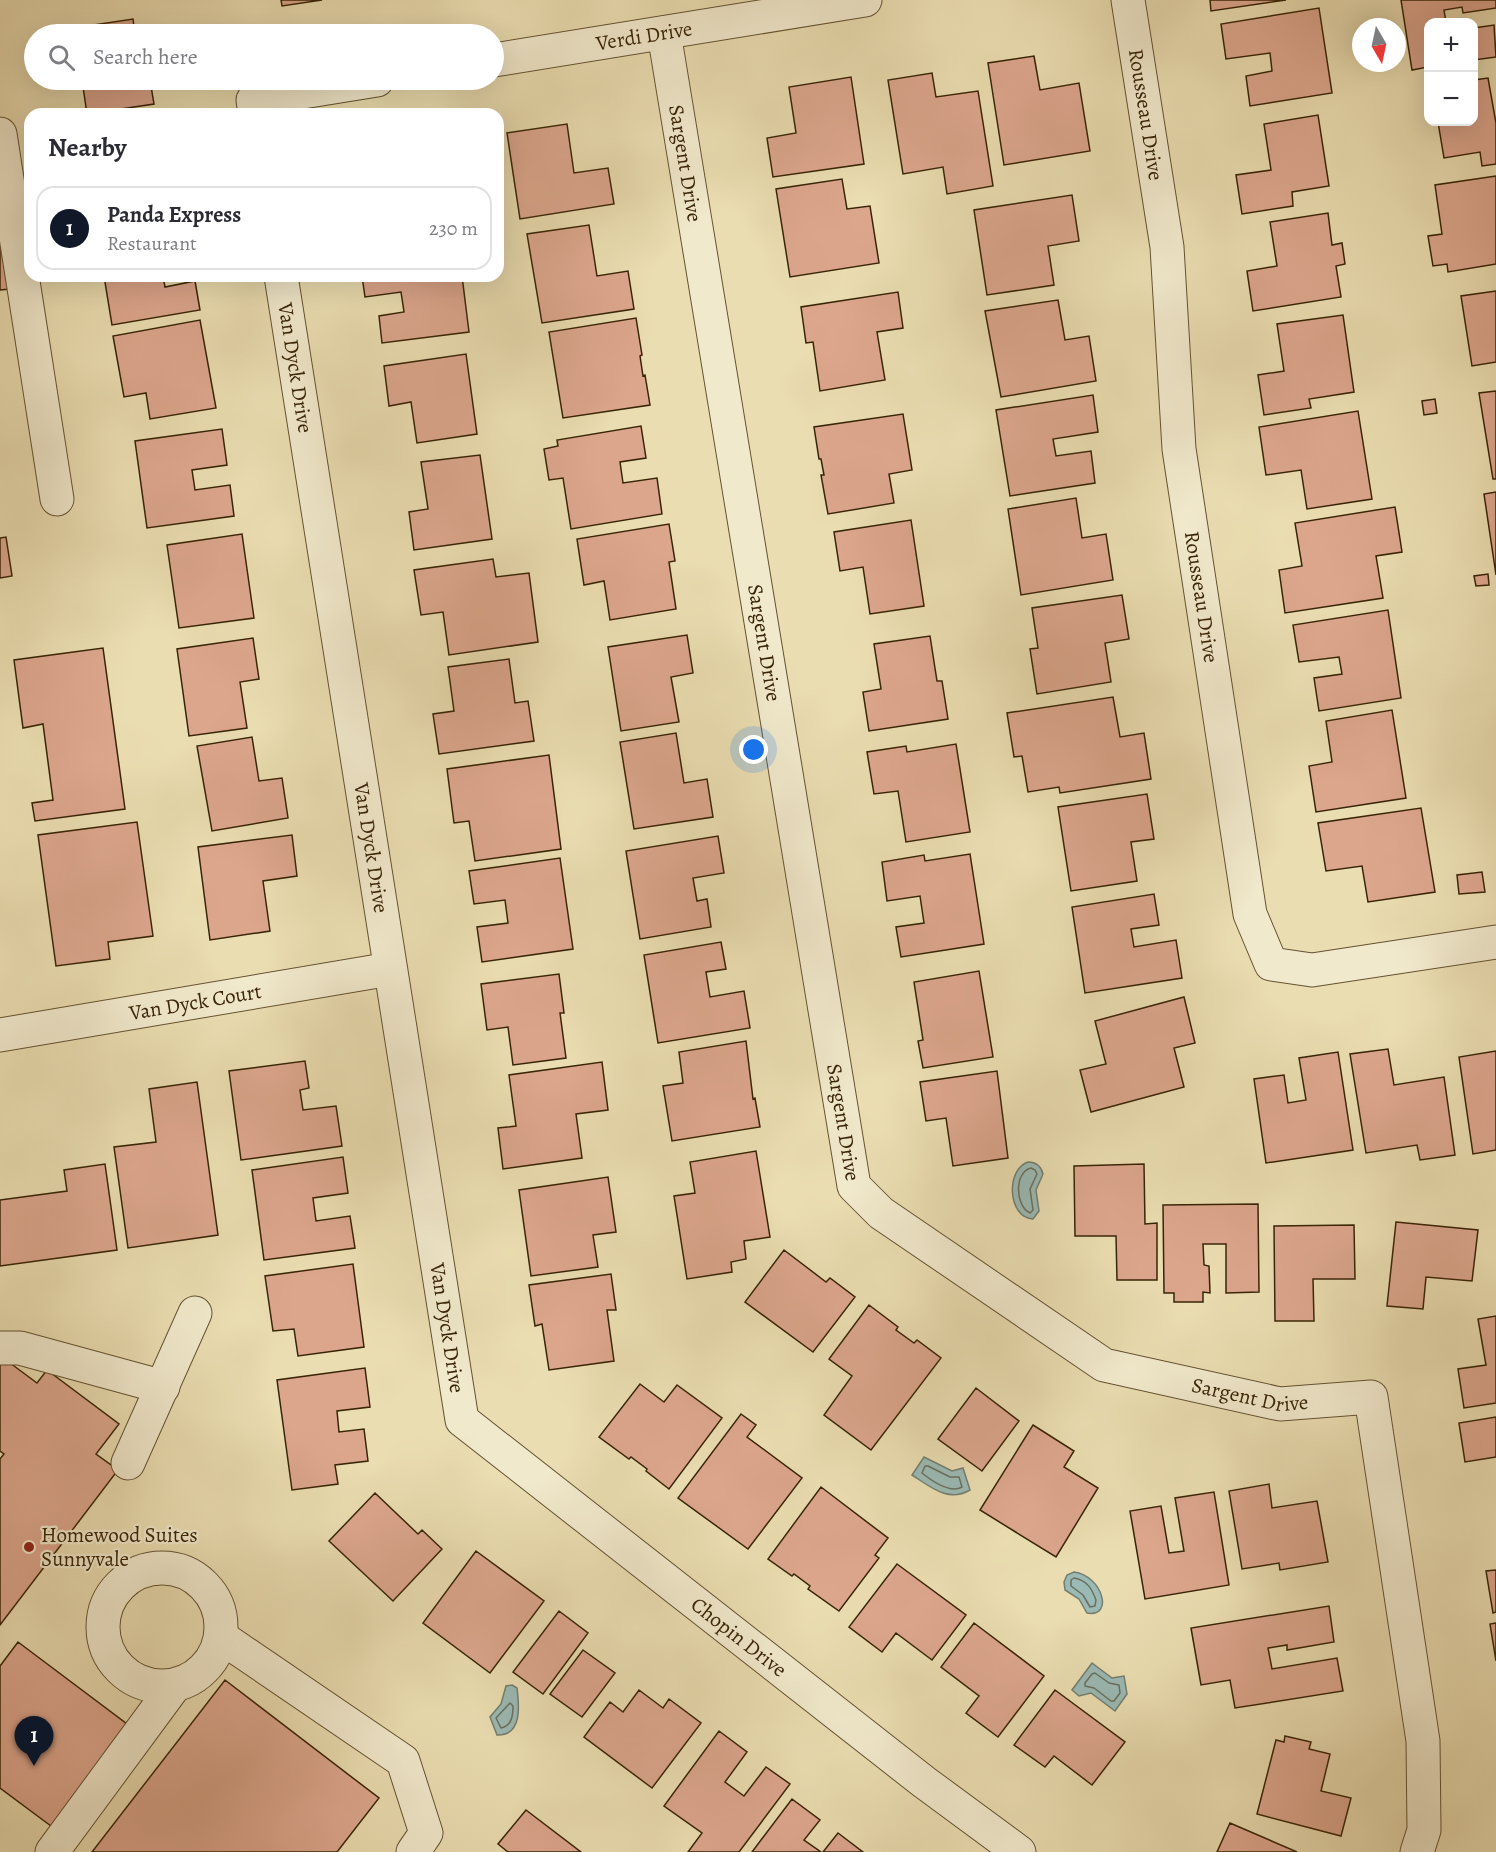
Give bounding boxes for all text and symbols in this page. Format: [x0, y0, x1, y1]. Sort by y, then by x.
street label: Verdi Drive [593, 14, 694, 57]
north arrow [1352, 18, 1406, 72]
map controls [1424, 18, 1478, 126]
button: + [1424, 18, 1478, 72]
search box [24, 24, 504, 90]
icon: search [45, 41, 78, 74]
text: Search here [93, 42, 198, 72]
street label: Rousseau Drive [1122, 47, 1170, 182]
button: − [1424, 72, 1478, 126]
street label: Sargent Drive [662, 103, 709, 224]
text: Nearby [48, 130, 127, 165]
text: Panda Express [107, 200, 241, 230]
text: 1 [66, 215, 73, 242]
text: 230 m [429, 215, 478, 242]
text: Restaurant [107, 230, 197, 257]
street label: Van Dyck Drive [271, 300, 320, 435]
street label: Rousseau Drive [1178, 529, 1225, 665]
street label: Sargent Drive [741, 582, 788, 703]
your location [739, 735, 768, 764]
street label: Van Dyck Drive [347, 780, 396, 915]
street label: Van Dyck Court [126, 977, 264, 1027]
street label: Sargent Drive [820, 1062, 867, 1183]
street label: Van Dyck Drive [423, 1260, 472, 1395]
street label: Sargent Drive [1189, 1371, 1309, 1419]
place label: Homewood Suites Sunnyvale [41, 1521, 198, 1573]
marker: Homewood Suites Sunnyvale [22, 1540, 36, 1554]
street label: Chopin Drive [685, 1591, 793, 1683]
pin: 1 [15, 1716, 54, 1766]

